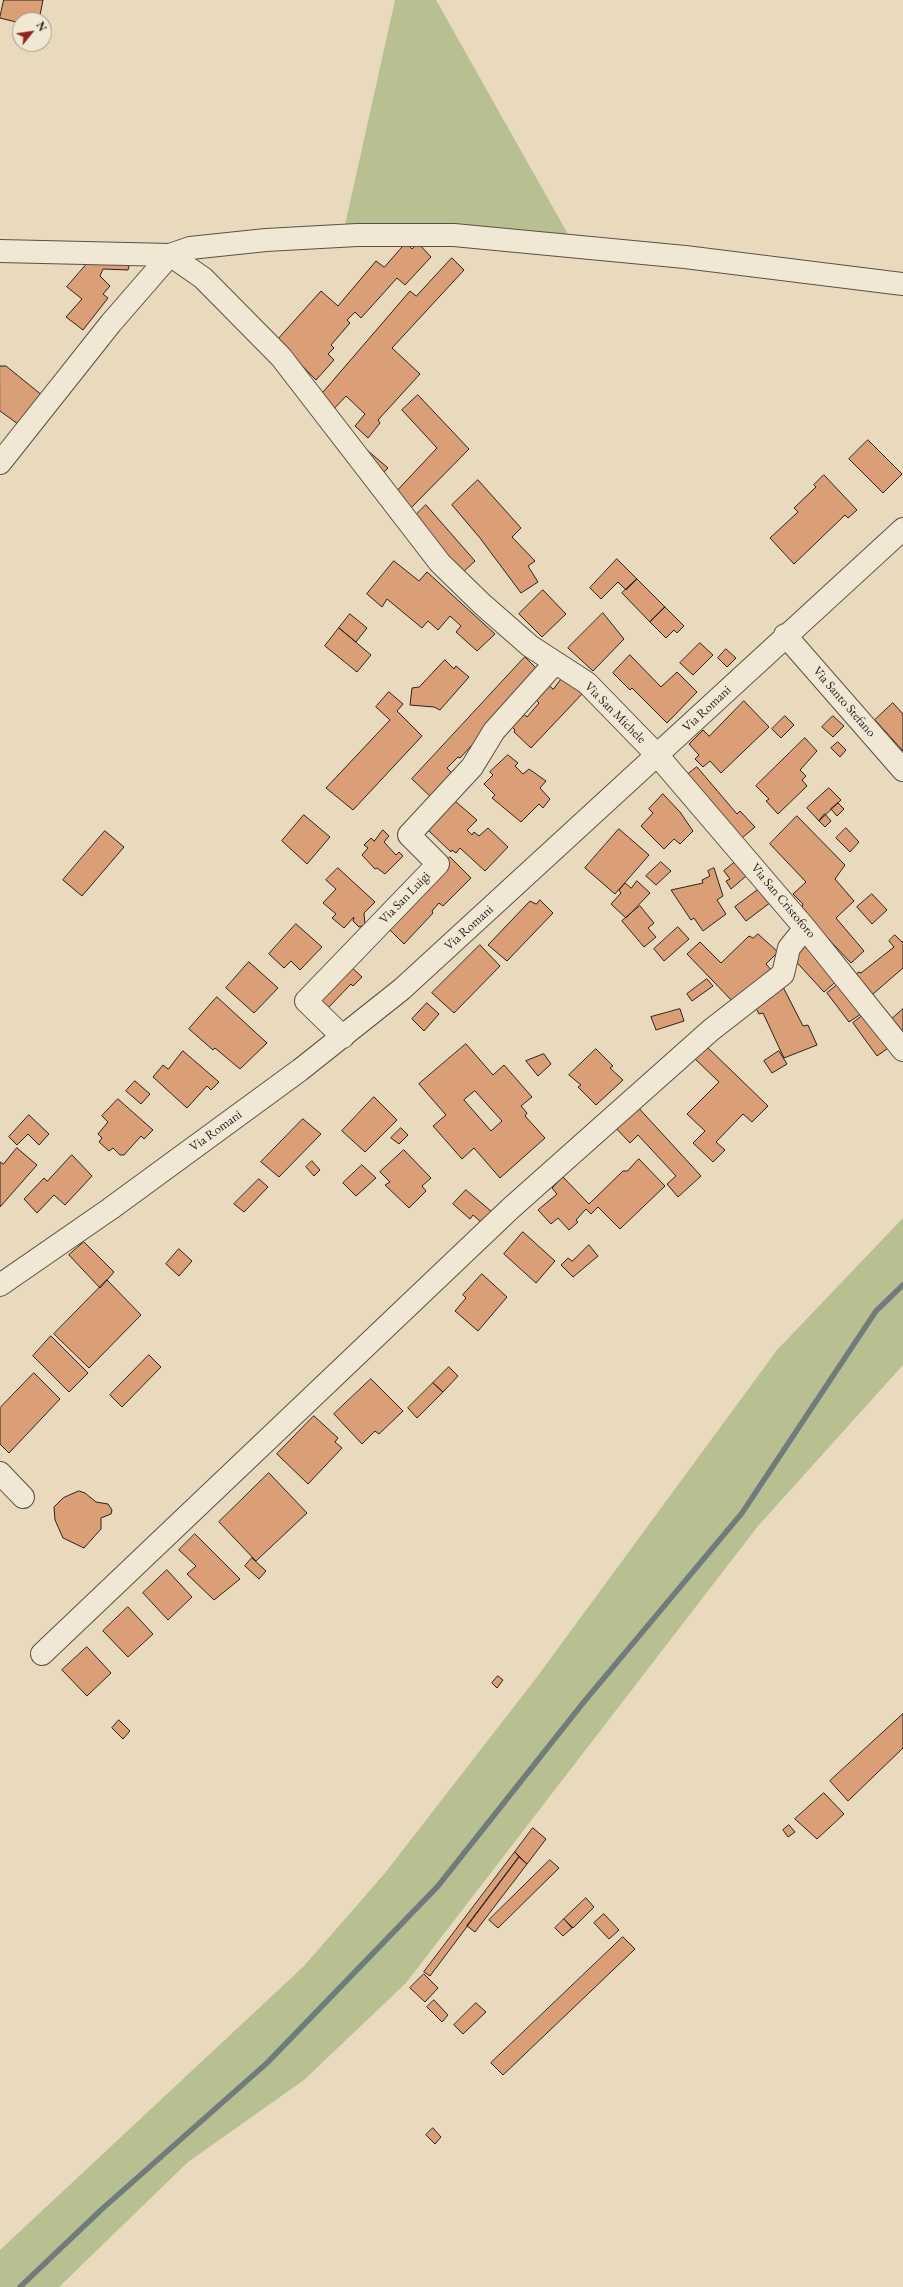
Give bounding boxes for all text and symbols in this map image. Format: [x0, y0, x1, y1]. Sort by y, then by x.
north arrow [12, 12, 52, 52]
text: N [33, 19, 50, 34]
street label: Via Santo Stefano [809, 664, 879, 740]
street label: Via San Michele [581, 679, 649, 747]
street label: Via Romani [680, 683, 734, 735]
street label: Via San Cristoforo [747, 861, 819, 941]
street label: Via San Luigi [376, 869, 434, 927]
street label: Via Romani [441, 902, 497, 954]
street label: Via Romani [187, 1107, 245, 1155]

